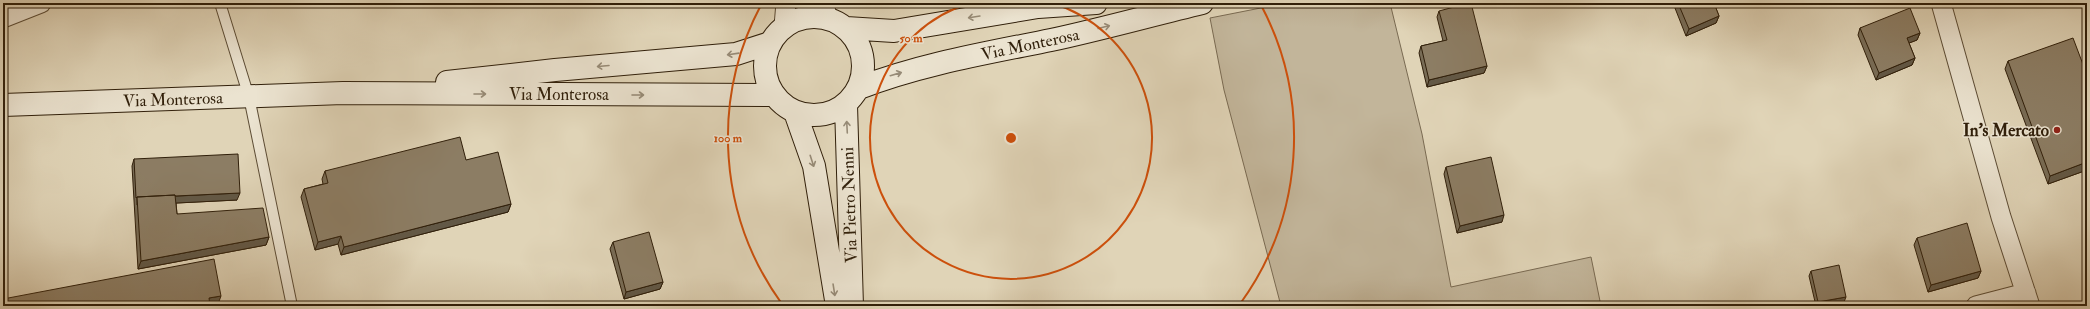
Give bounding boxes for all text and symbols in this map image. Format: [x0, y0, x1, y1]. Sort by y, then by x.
one-way arrow [968, 13, 981, 21]
one-way arrow [1098, 23, 1111, 30]
street label: Via Monterosa [979, 24, 1082, 65]
text: 50 m [899, 31, 923, 46]
one-way arrow [727, 50, 740, 58]
one-way arrow [597, 62, 610, 69]
one-way arrow [889, 70, 902, 77]
street label: Via Monterosa [509, 84, 610, 105]
street label: Via Monterosa [123, 87, 224, 112]
one-way arrow [473, 90, 486, 98]
one-way arrow [631, 91, 644, 99]
place label: In's Mercato [1963, 120, 2049, 141]
one-way arrow [843, 121, 850, 134]
marker: In's Mercato [2052, 125, 2062, 135]
text: 100 m [714, 131, 743, 146]
centre of rings [1004, 131, 1018, 145]
street label: Via Pietro Nenni [837, 146, 862, 263]
one-way arrow [809, 155, 817, 167]
one-way arrow [831, 283, 839, 296]

